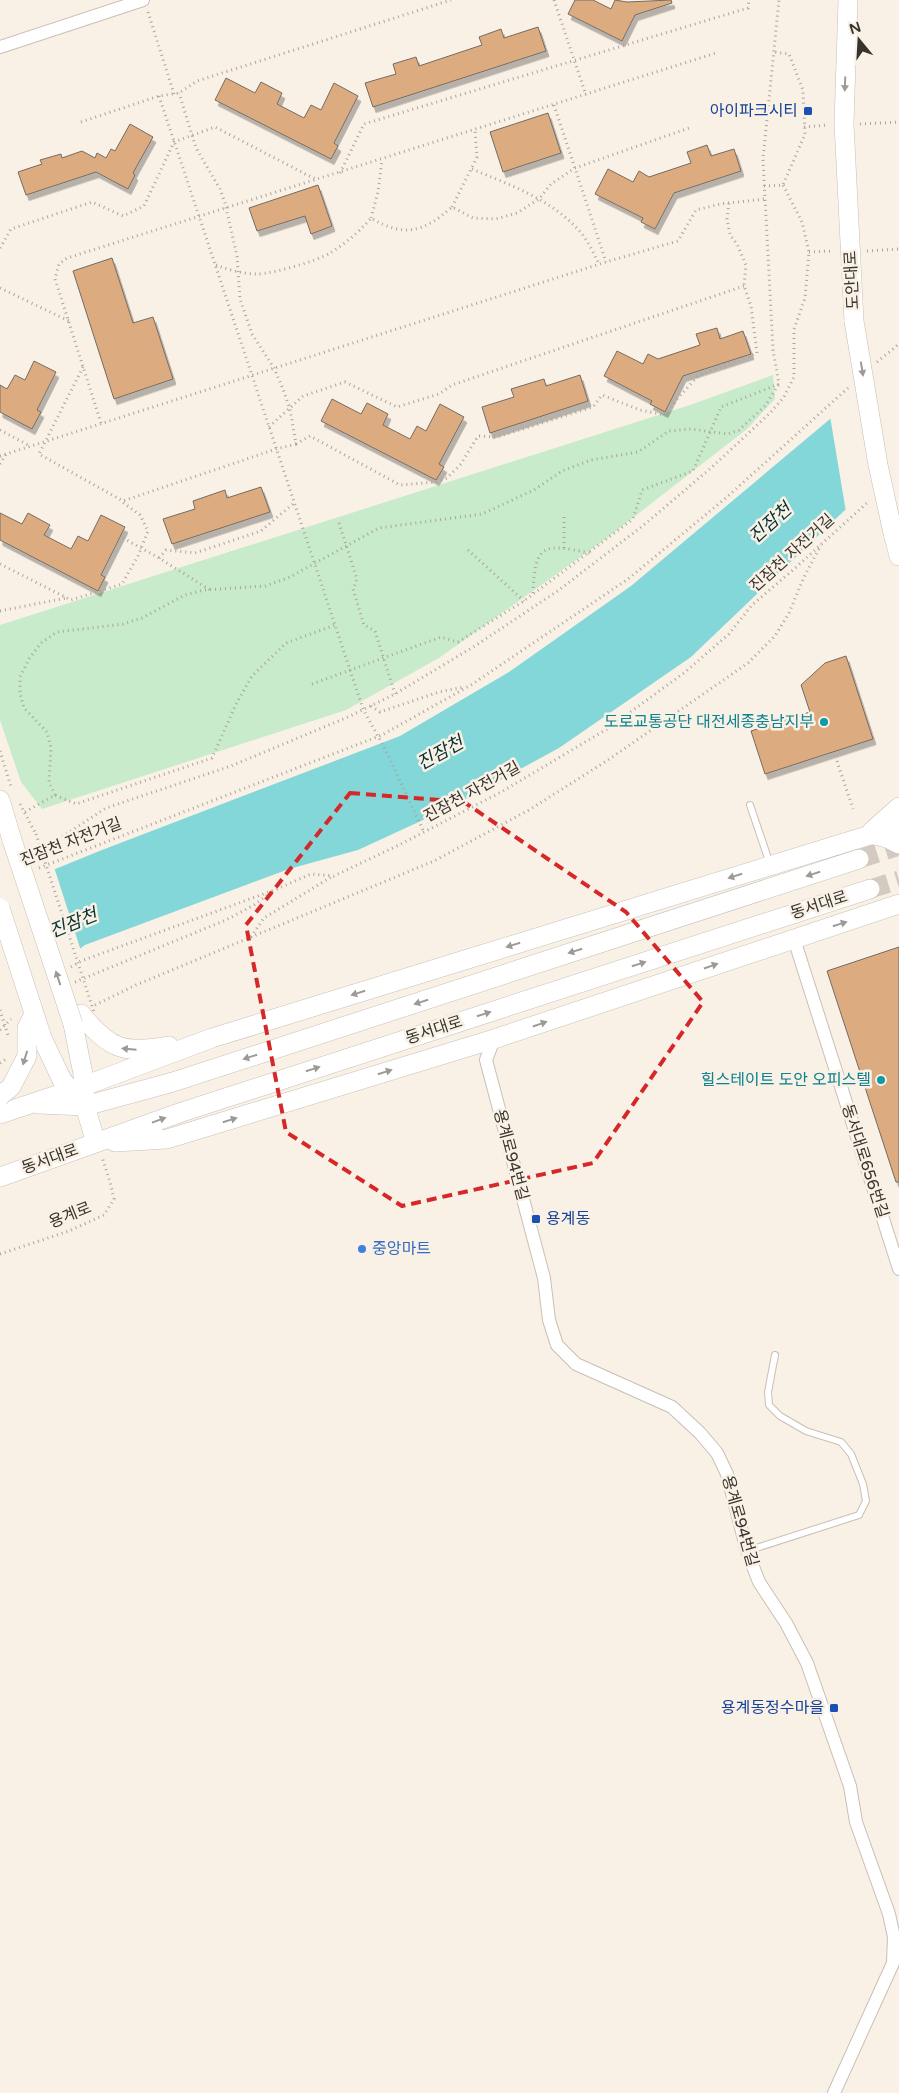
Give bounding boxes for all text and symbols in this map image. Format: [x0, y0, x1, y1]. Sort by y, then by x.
north arrow [834, 15, 884, 65]
text: N [847, 18, 863, 38]
one-way arrow [841, 76, 849, 92]
place label: 아이파크시티 [710, 101, 798, 121]
marker: 아이파크시티 [802, 105, 814, 117]
street label: 도안대로 [840, 250, 864, 310]
one-way arrow [858, 362, 866, 378]
water label: 진잠천 [744, 497, 798, 548]
street label: 진잠천 자전거길 [745, 510, 839, 596]
place label: 도로교통공단 대전세종충남지부 [604, 712, 814, 732]
marker: 도로교통공단 대전세종충남지부 [818, 716, 830, 728]
water label: 진잠천 [413, 730, 469, 775]
street label: 진잠천 자전거길 [420, 757, 524, 827]
street label: 진잠천 자전거길 [17, 813, 125, 871]
one-way arrow [805, 870, 820, 878]
one-way arrow [728, 873, 743, 881]
street label: 동서대로 [788, 886, 850, 924]
water label: 진잠천 [46, 903, 102, 943]
one-way arrow [833, 919, 848, 927]
one-way arrow [506, 942, 521, 949]
one-way arrow [568, 948, 583, 956]
one-way arrow [631, 960, 646, 967]
one-way arrow [704, 962, 719, 970]
one-way arrow [54, 970, 62, 985]
one-way arrow [350, 989, 365, 997]
one-way arrow [413, 998, 428, 1006]
one-way arrow [477, 1010, 492, 1018]
street label: 동서대로 [403, 1011, 465, 1049]
one-way arrow [533, 1020, 548, 1027]
one-way arrow [121, 1045, 137, 1053]
one-way arrow [21, 1051, 29, 1066]
one-way arrow [242, 1054, 257, 1062]
one-way arrow [306, 1065, 321, 1073]
one-way arrow [378, 1068, 393, 1076]
place label: 힐스테이트 도안 오피스텔 [701, 1070, 871, 1090]
marker: 힐스테이트 도안 오피스텔 [875, 1074, 887, 1086]
street label: 동서대로656번길 [837, 1102, 893, 1220]
street label: 용계로94번길 [489, 1107, 533, 1203]
one-way arrow [222, 1115, 237, 1123]
one-way arrow [151, 1116, 166, 1123]
street label: 동서대로 [19, 1139, 81, 1178]
street label: 용계로 [46, 1197, 94, 1233]
place label: 용계동 [546, 1209, 590, 1229]
marker: 용계동 [530, 1213, 542, 1225]
place label: 중앙마트 [372, 1239, 431, 1259]
marker: 중앙마트 [356, 1243, 368, 1255]
street label: 용계로94번길 [717, 1473, 763, 1569]
place label: 용계동정수마을 [721, 1698, 824, 1718]
marker: 용계동정수마을 [828, 1702, 840, 1714]

